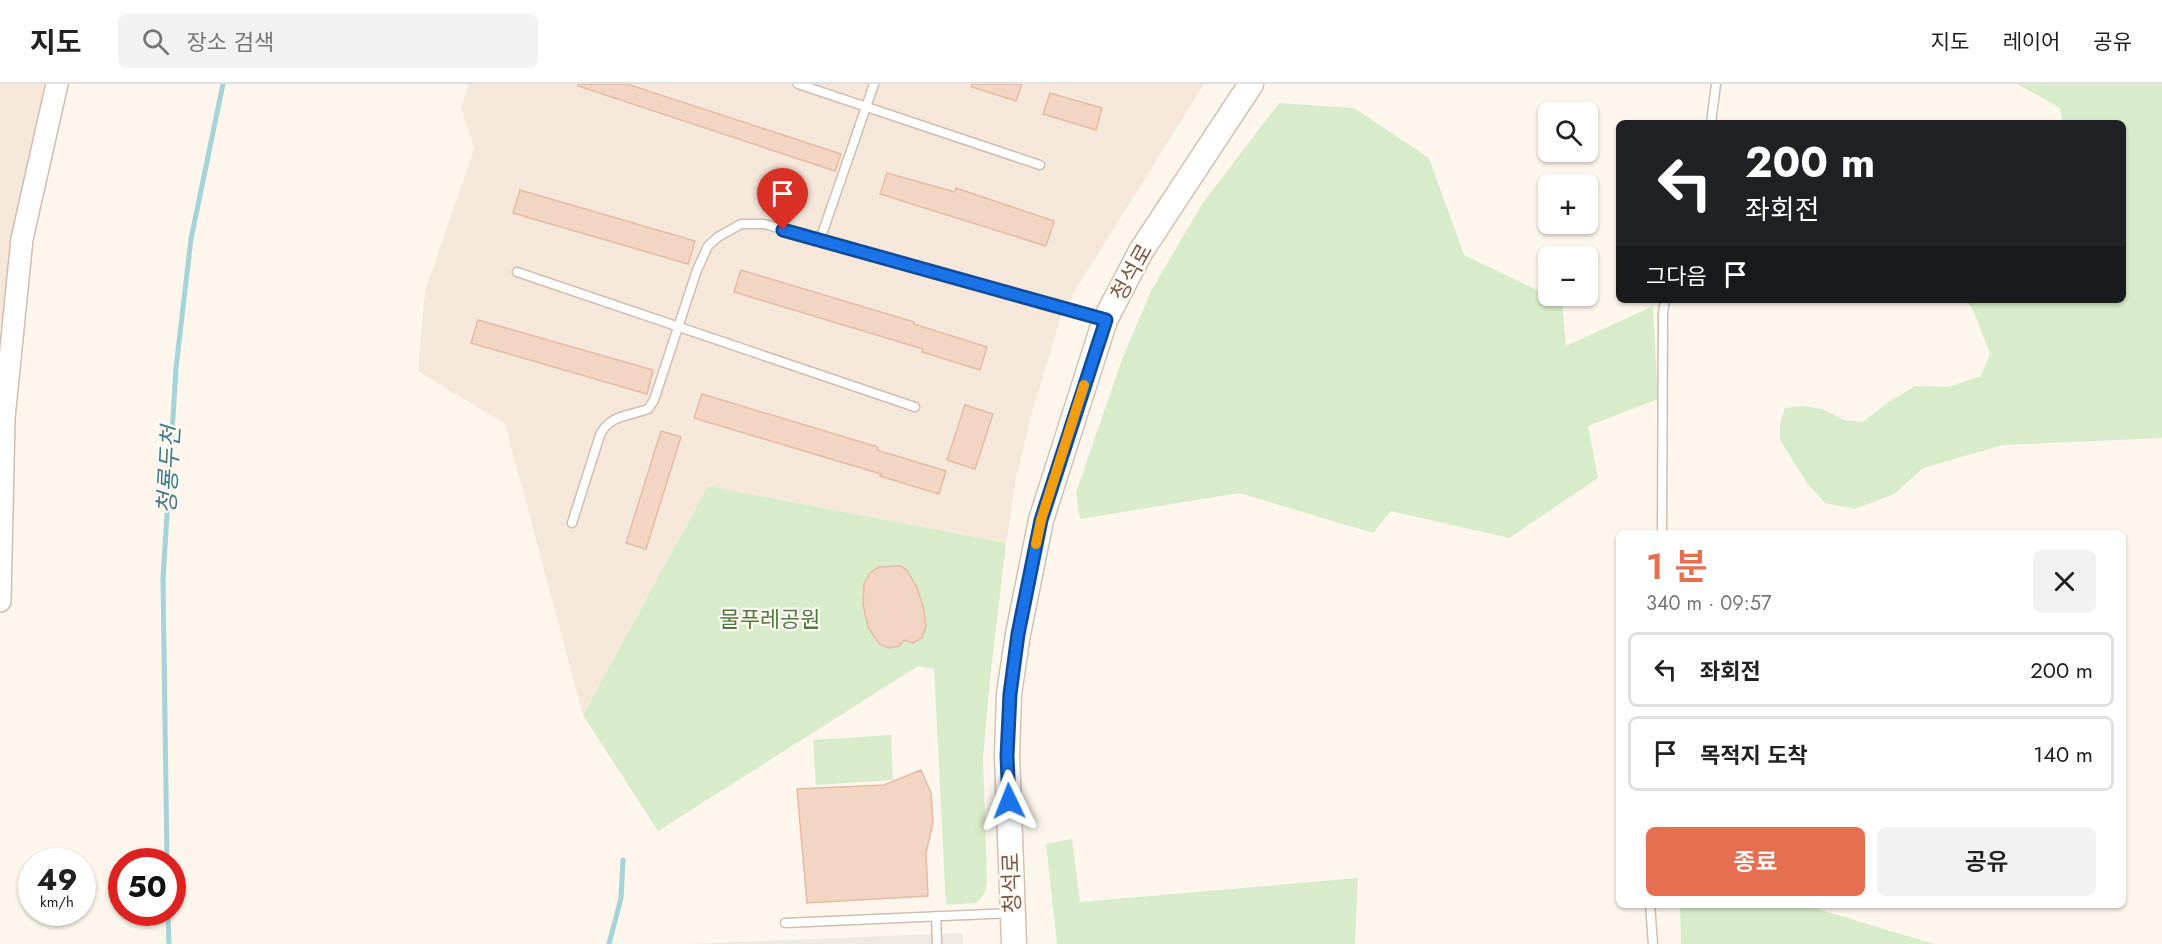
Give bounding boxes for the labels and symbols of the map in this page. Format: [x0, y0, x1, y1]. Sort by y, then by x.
pin [757, 168, 808, 230]
street label: 청석로 [1102, 238, 1160, 306]
water label: 청룡두천 [149, 422, 188, 515]
park label: 물푸레공원 [719, 603, 821, 635]
position arrow [977, 769, 1041, 833]
speed limit sign: 50 [108, 848, 186, 926]
street label: 청석로 [994, 852, 1028, 914]

